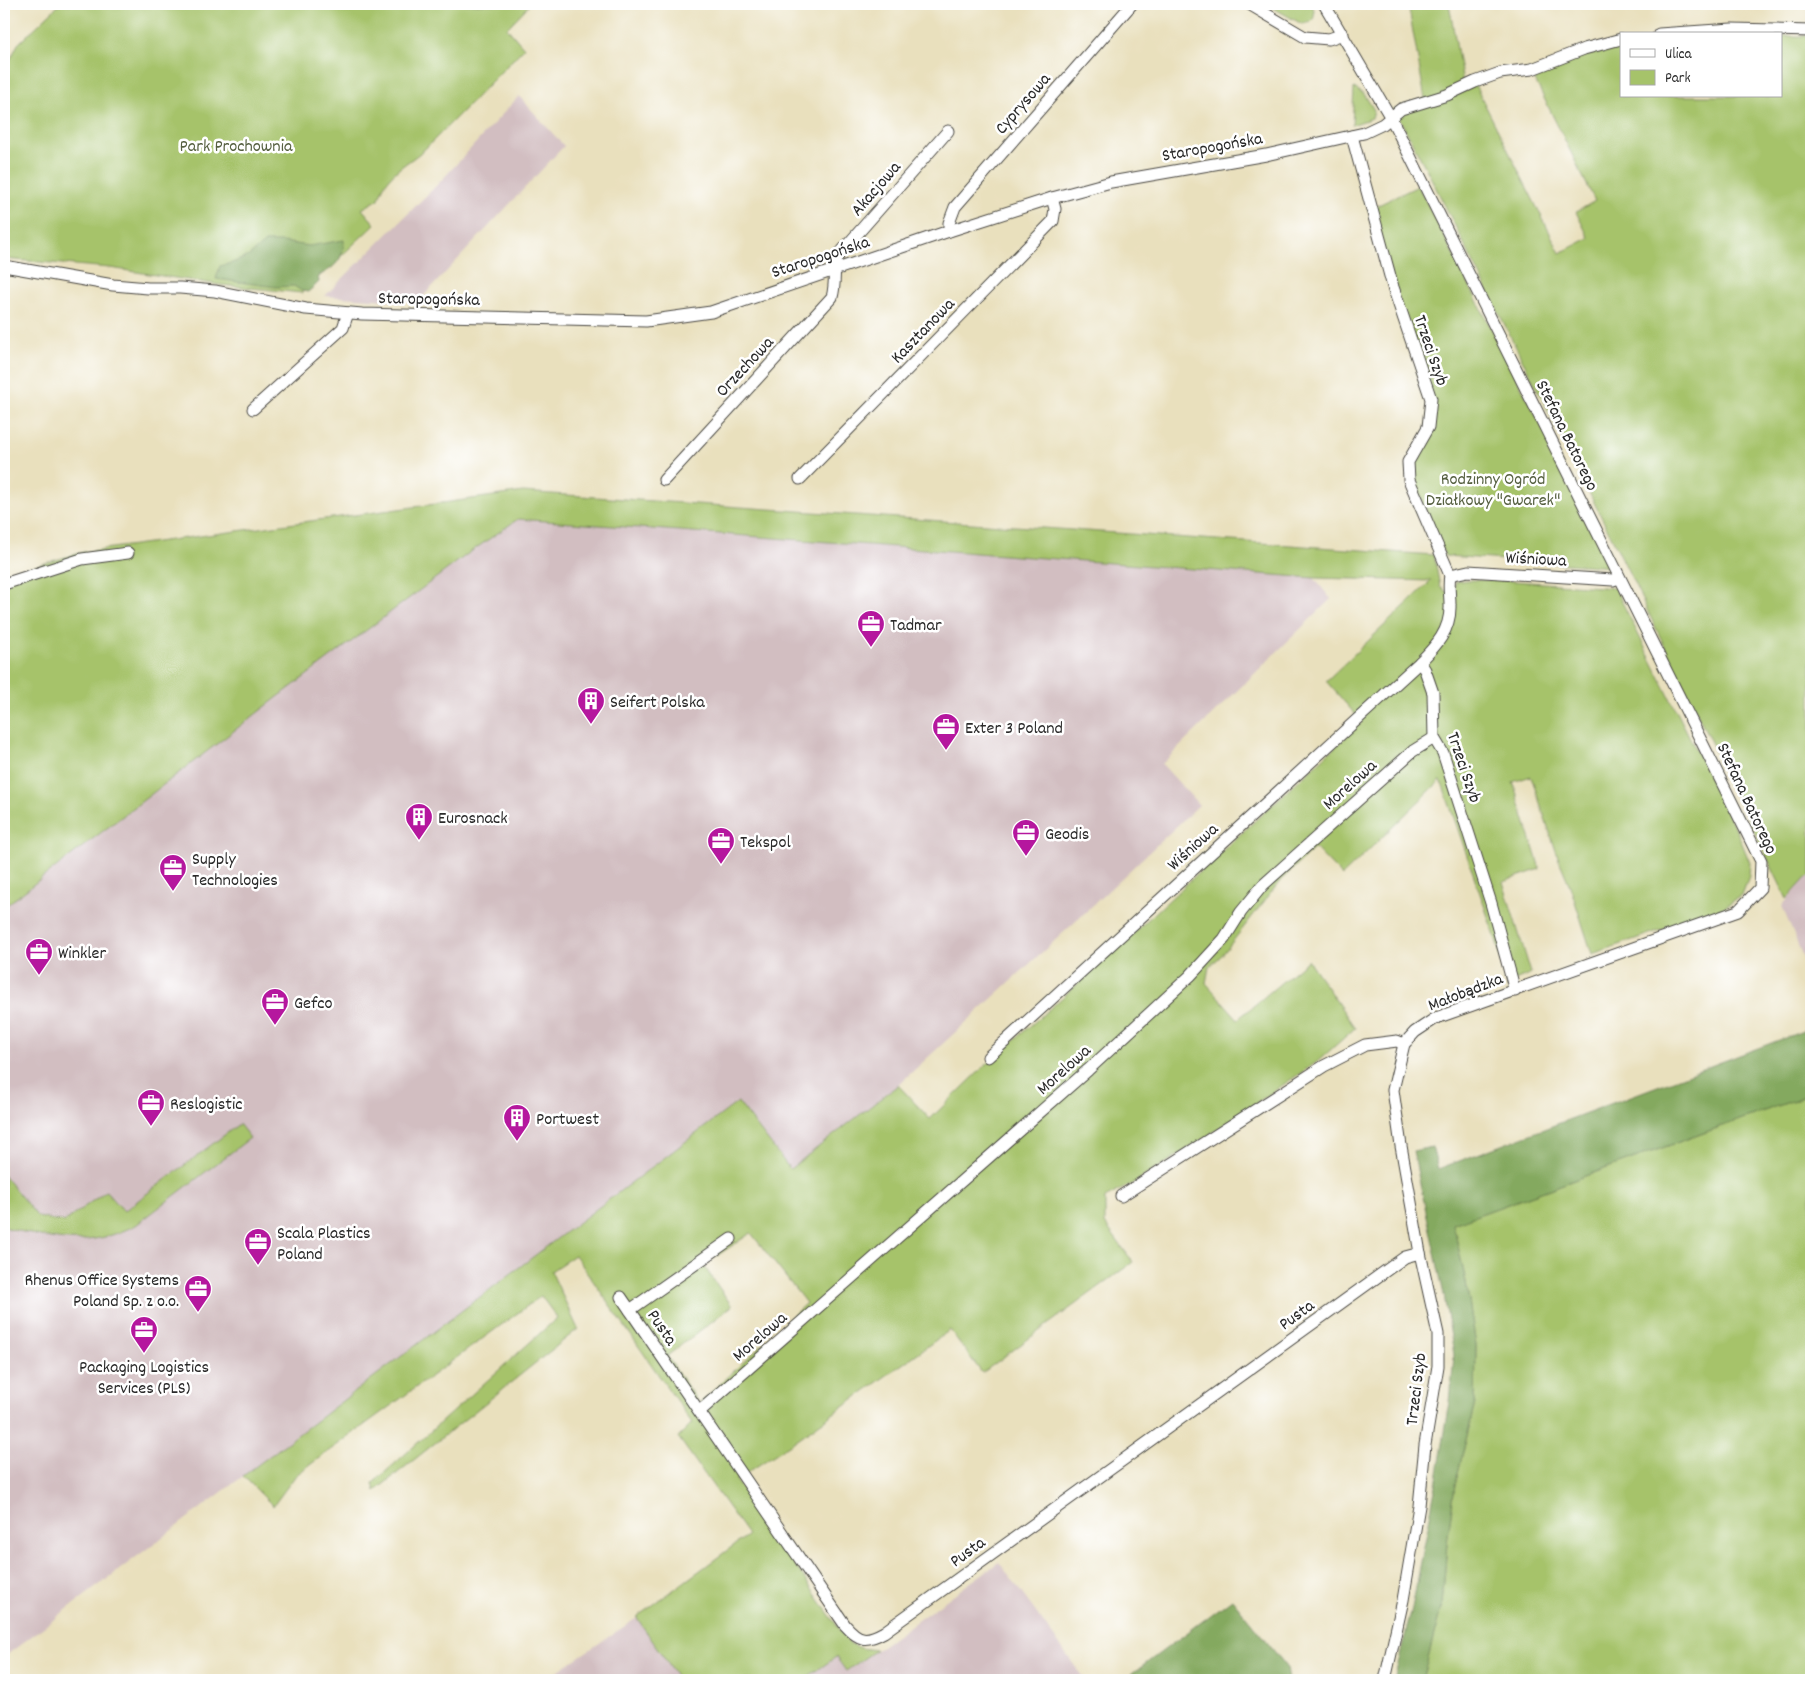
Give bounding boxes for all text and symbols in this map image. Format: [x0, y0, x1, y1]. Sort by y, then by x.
legend [1620, 32, 1782, 98]
text: Ulica [1665, 44, 1693, 66]
street label: Cyprysowa [990, 68, 1058, 141]
text: Park [1665, 68, 1691, 90]
street label: Staropogońska [1160, 127, 1265, 170]
park label: Park Prochownia [180, 135, 293, 160]
street label: Akacjowa [846, 156, 908, 223]
street label: Staropogońska [769, 231, 873, 286]
street label: Staropogońska [378, 287, 481, 314]
street label: Kasztanowa [886, 293, 962, 370]
street label: Trzeci Szyb [1406, 312, 1453, 390]
street label: Orzechowa [711, 331, 781, 404]
street label: Stefana Batorego [1528, 377, 1603, 496]
park label: Rodzinny Ogród Działkowy "Gwarek" [1426, 468, 1560, 514]
street label: Wiśniowa [1505, 546, 1568, 575]
office icon: Tadmar [856, 609, 886, 648]
place label: Tadmar [890, 614, 942, 639]
building icon: Seifert Polska [576, 686, 606, 725]
place label: Seifert Polska [610, 691, 705, 716]
office icon: Exter 3 Poland [931, 712, 961, 751]
place label: Exter 3 Poland [965, 717, 1063, 742]
street label: Trzeci Szyb [1439, 729, 1486, 807]
street label: Stefana Batorego [1709, 739, 1782, 859]
street label: Morelowa [1318, 754, 1384, 817]
building icon: Eurosnack [404, 802, 434, 841]
place label: Eurosnack [438, 807, 508, 832]
office icon: Geodis [1011, 818, 1041, 857]
street label: Wiśniowa [1163, 818, 1225, 878]
place label: Geodis [1045, 823, 1089, 848]
office icon: Tekspol [706, 826, 736, 865]
place label: Tekspol [740, 831, 791, 856]
place label: Supply Technologies [192, 848, 278, 894]
office icon: Supply Technologies [158, 853, 188, 892]
office icon: Winkler [24, 937, 54, 976]
place label: Winkler [58, 942, 107, 967]
street label: Małobądzka [1425, 967, 1507, 1019]
office icon: Gefco [260, 987, 290, 1026]
place label: Gefco [294, 992, 333, 1017]
street label: Morelowa [1032, 1039, 1098, 1102]
office icon: Reslogistic [136, 1088, 166, 1127]
place label: Reslogistic [170, 1093, 243, 1118]
building icon: Portwest [502, 1103, 532, 1142]
place label: Portwest [536, 1108, 600, 1133]
place label: Scala Plastics Poland [277, 1222, 371, 1268]
office icon: Scala Plastics Poland [243, 1227, 273, 1266]
place label: Rhenus Office Systems Poland Sp. z o.o. [24, 1269, 179, 1315]
office icon: Rhenus Office Systems Poland Sp. z o.o. [183, 1274, 213, 1313]
street label: Pusta [1275, 1294, 1321, 1337]
street label: Pusta [640, 1305, 682, 1352]
street label: Morelowa [728, 1307, 794, 1369]
office icon: Packaging Logistics Services (PLS) [129, 1315, 159, 1354]
street label: Trzeci Szyb [1401, 1351, 1434, 1427]
place label: Packaging Logistics Services (PLS) [79, 1356, 209, 1402]
street label: Pusta [946, 1531, 992, 1574]

